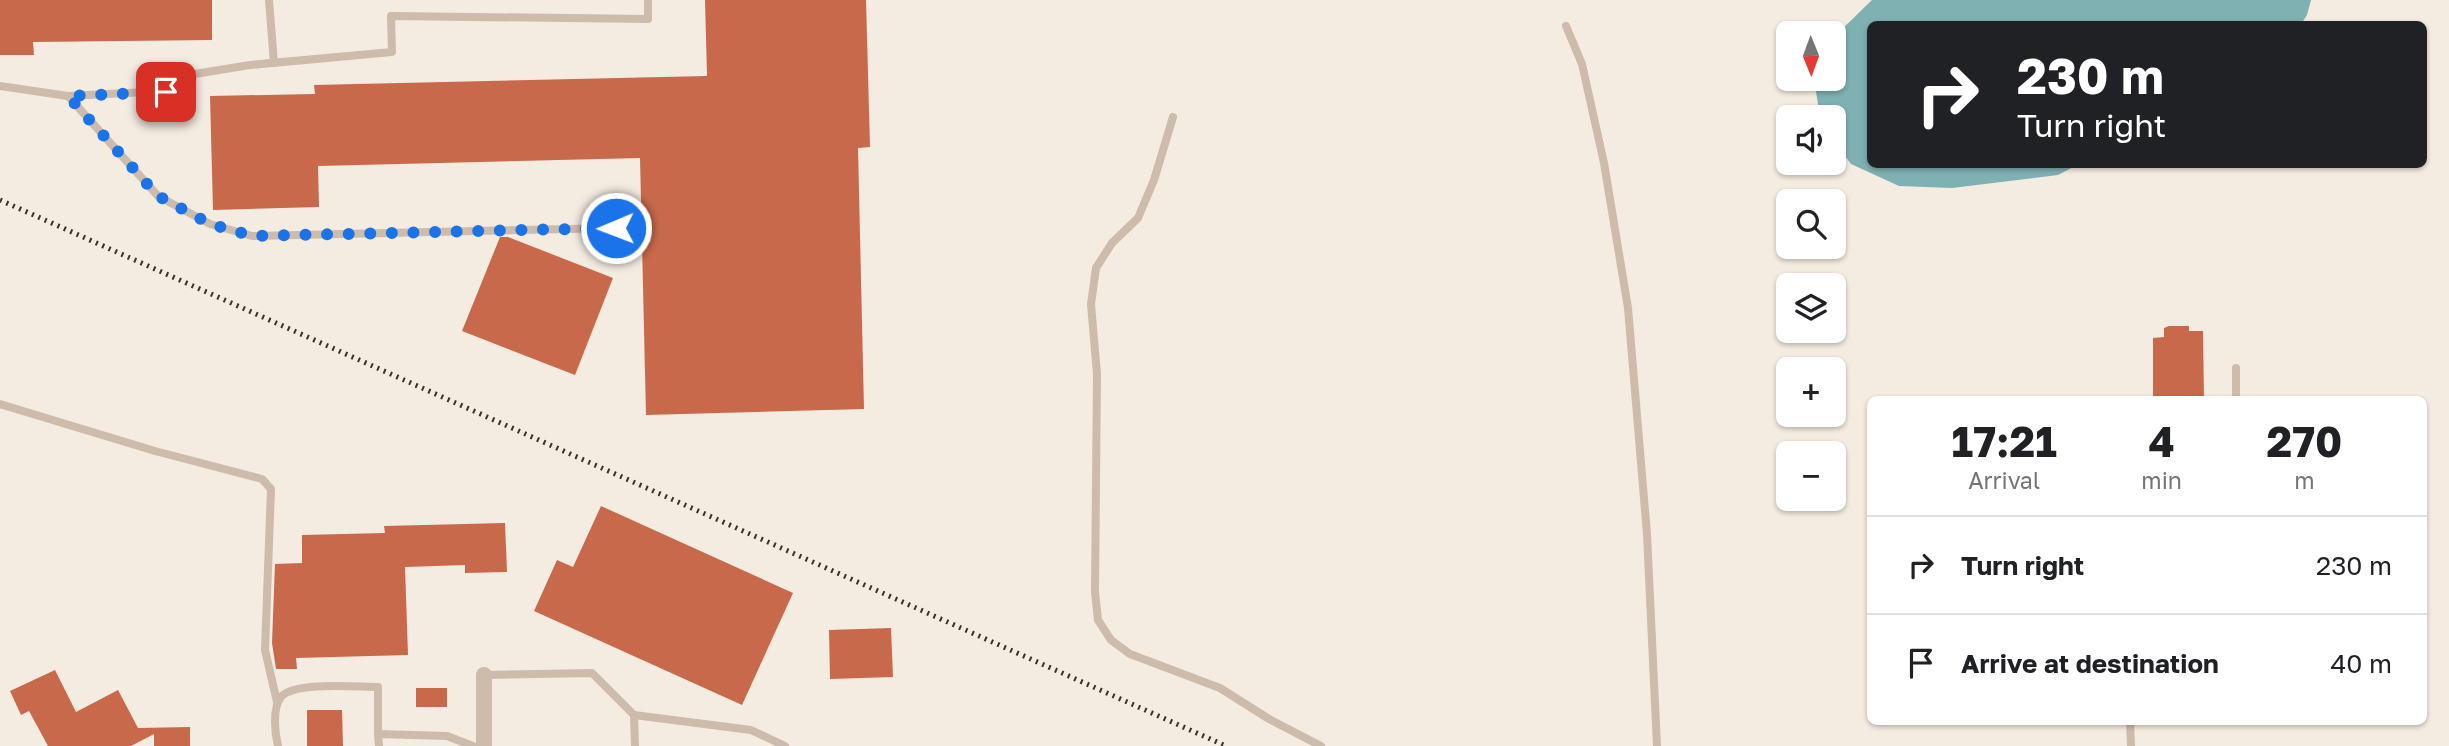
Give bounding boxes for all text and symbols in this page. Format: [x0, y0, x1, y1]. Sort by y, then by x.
north arrow [1776, 21, 1846, 91]
map controls [1776, 21, 1846, 511]
text: 230 m [2017, 46, 2164, 105]
icon: right [1902, 49, 1993, 140]
pin [136, 62, 196, 122]
icon: arrive [147, 73, 185, 111]
button: sound [1776, 105, 1846, 175]
text: Turn right [2017, 106, 2166, 144]
button: search [1776, 189, 1846, 259]
position arrow [579, 191, 653, 265]
button: layers [1776, 273, 1846, 343]
button: + [1776, 357, 1846, 427]
text: 17:21 [1952, 416, 2057, 466]
text: 4 [2149, 416, 2175, 466]
text: 270 [2267, 416, 2342, 466]
button: − [1776, 441, 1846, 511]
text: Arrival [1968, 466, 2040, 494]
text: min [2141, 466, 2182, 494]
text: m [2294, 466, 2315, 494]
icon: right [1902, 546, 1940, 584]
text: Turn right [1961, 550, 2084, 581]
text: 230 m [2316, 550, 2392, 581]
icon: arrive [1902, 644, 1940, 682]
text: Arrive at destination [1961, 648, 2219, 679]
text: 40 m [2331, 648, 2392, 679]

